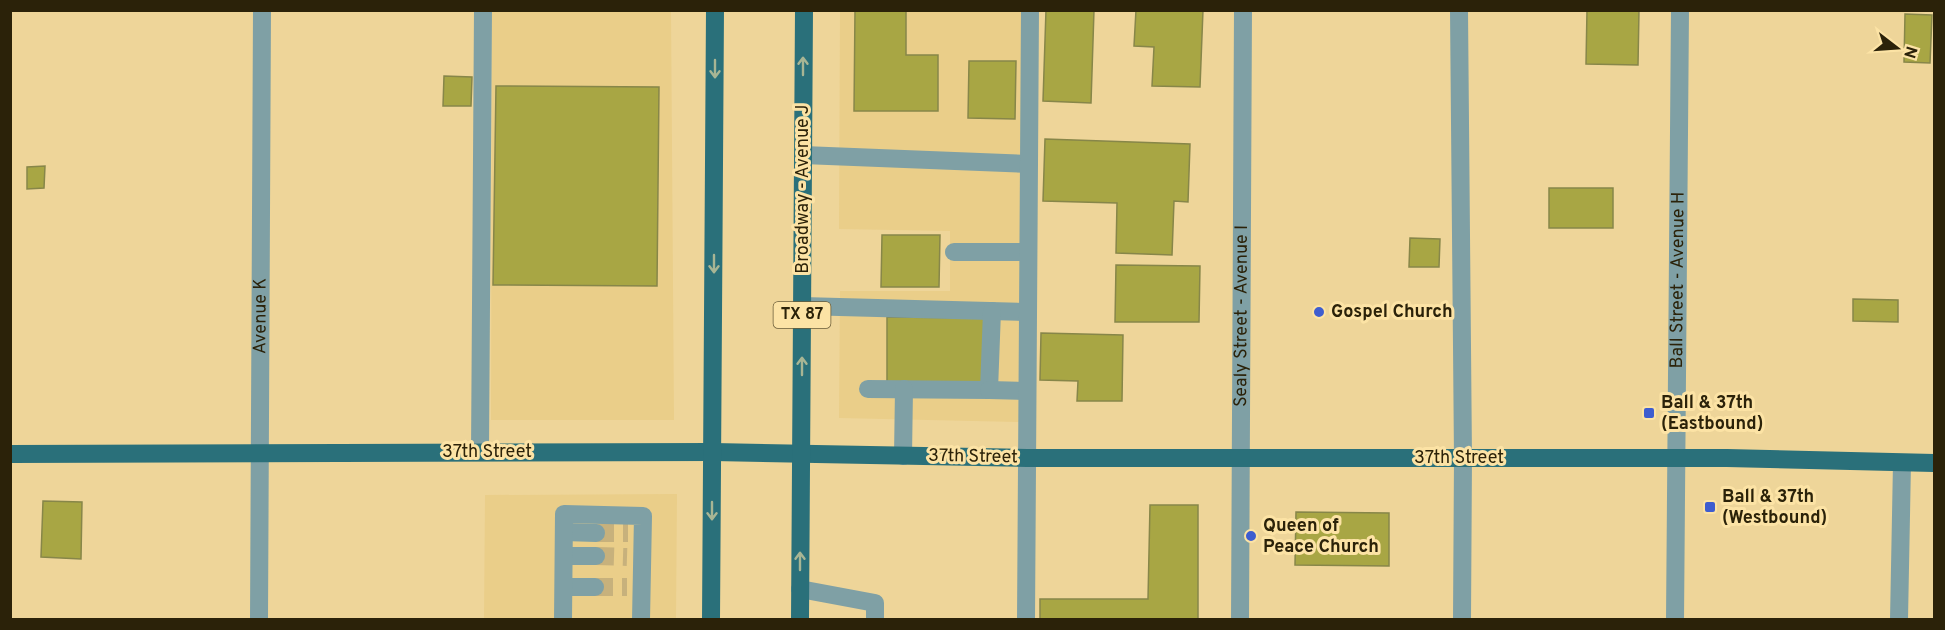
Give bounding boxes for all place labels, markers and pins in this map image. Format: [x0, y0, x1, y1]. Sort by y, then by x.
place label: Gospel Church [1331, 301, 1453, 324]
marker: Gospel Church [1312, 305, 1326, 319]
place label: Ball & 37th (Eastbound) [1661, 392, 1763, 436]
marker: Ball & 37th (Eastbound) [1642, 406, 1656, 420]
place label: Ball & 37th (Westbound) [1722, 486, 1827, 530]
marker: Ball & 37th (Westbound) [1703, 500, 1717, 514]
place label: Queen of Peace Church [1263, 515, 1379, 559]
marker: Queen of Peace Church [1244, 529, 1258, 543]

